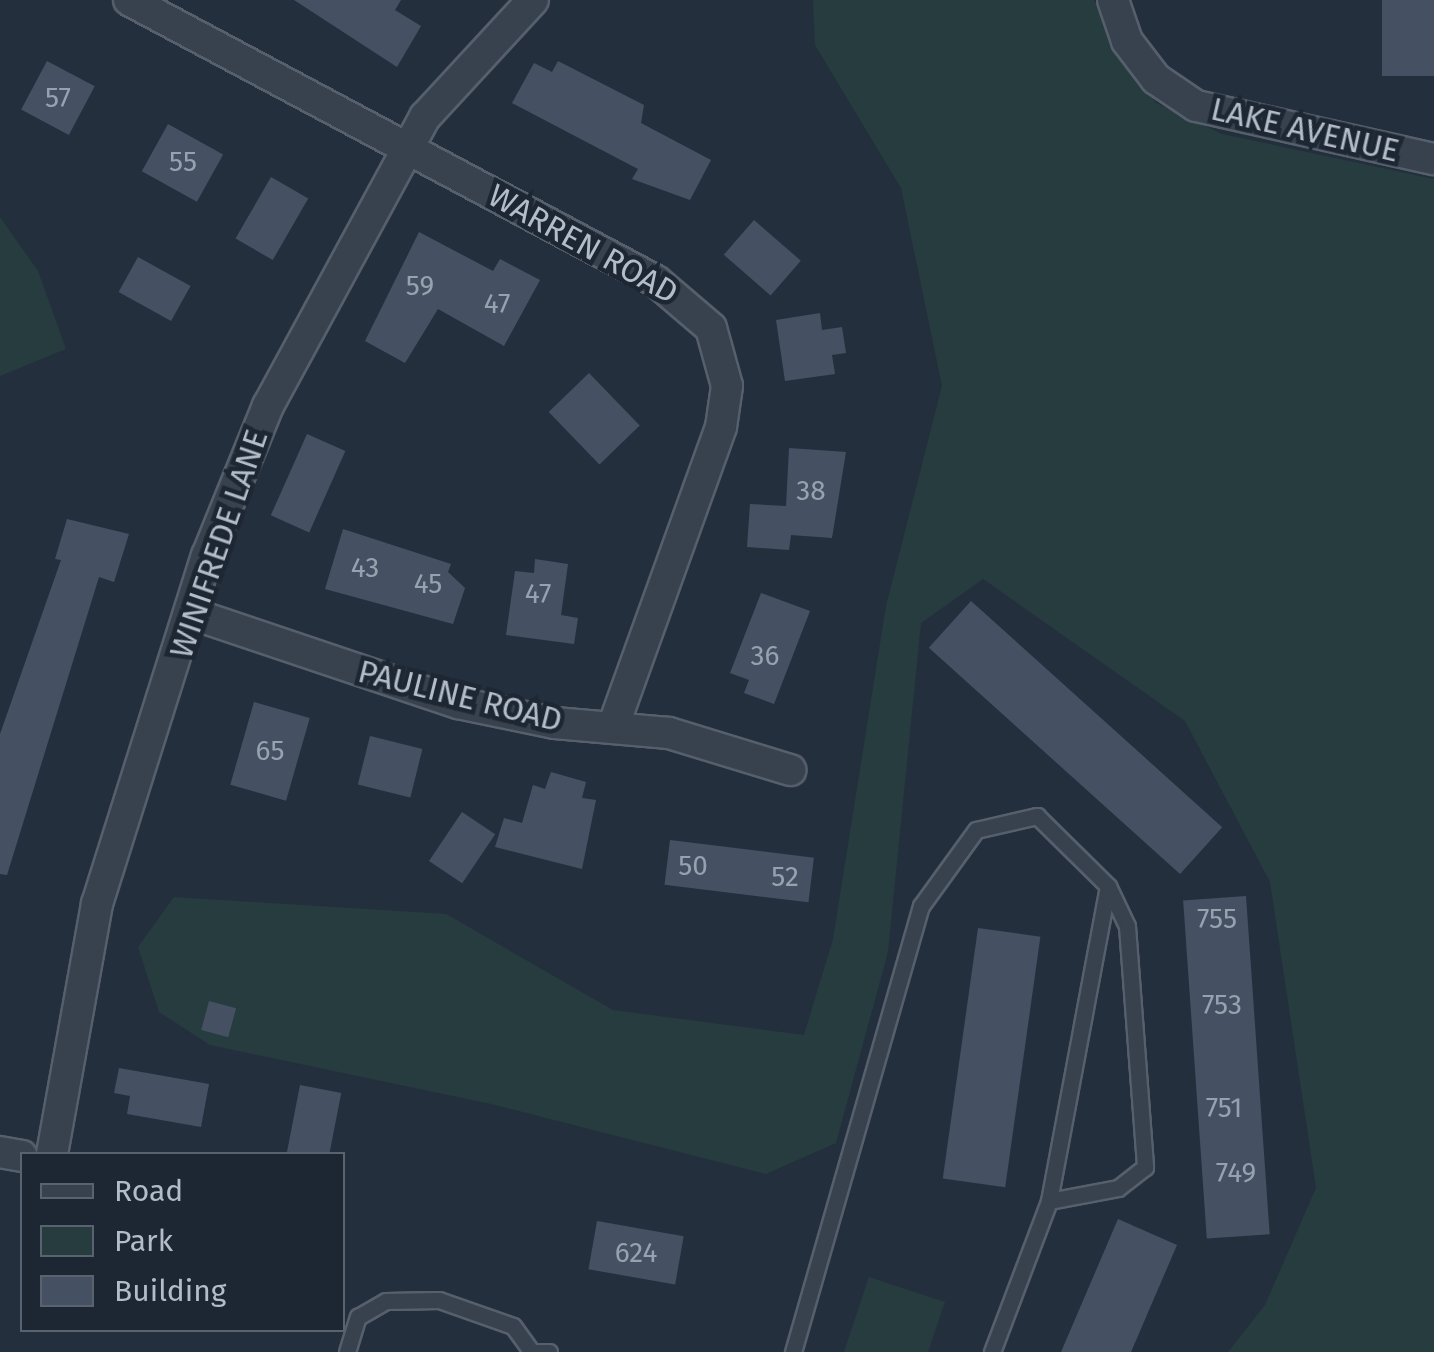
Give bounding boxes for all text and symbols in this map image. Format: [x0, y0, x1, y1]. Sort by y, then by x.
house number: 57 [45, 81, 71, 115]
street label: LAKE AVENUE [1207, 90, 1403, 170]
house number: 55 [169, 145, 197, 179]
street label: WARREN ROAD [482, 176, 684, 312]
house number: 59 [406, 269, 434, 303]
house number: 47 [484, 287, 510, 321]
street label: WINIFREDE LANE [162, 425, 276, 663]
house number: 38 [796, 474, 826, 508]
house number: 43 [351, 551, 379, 585]
house number: 45 [414, 567, 442, 601]
house number: 47 [525, 577, 551, 611]
house number: 36 [751, 639, 779, 673]
street label: PAULINE ROAD [354, 652, 566, 740]
house number: 65 [256, 734, 284, 768]
house number: 50 [678, 849, 708, 883]
house number: 52 [771, 860, 799, 894]
house number: 755 [1197, 902, 1237, 936]
house number: 753 [1202, 988, 1242, 1022]
house number: 751 [1206, 1091, 1242, 1125]
legend [20, 1152, 345, 1332]
house number: 749 [1216, 1156, 1256, 1190]
text: Road [114, 1173, 183, 1209]
text: Park [114, 1223, 173, 1259]
house number: 624 [615, 1236, 657, 1270]
text: Building [114, 1273, 226, 1309]

